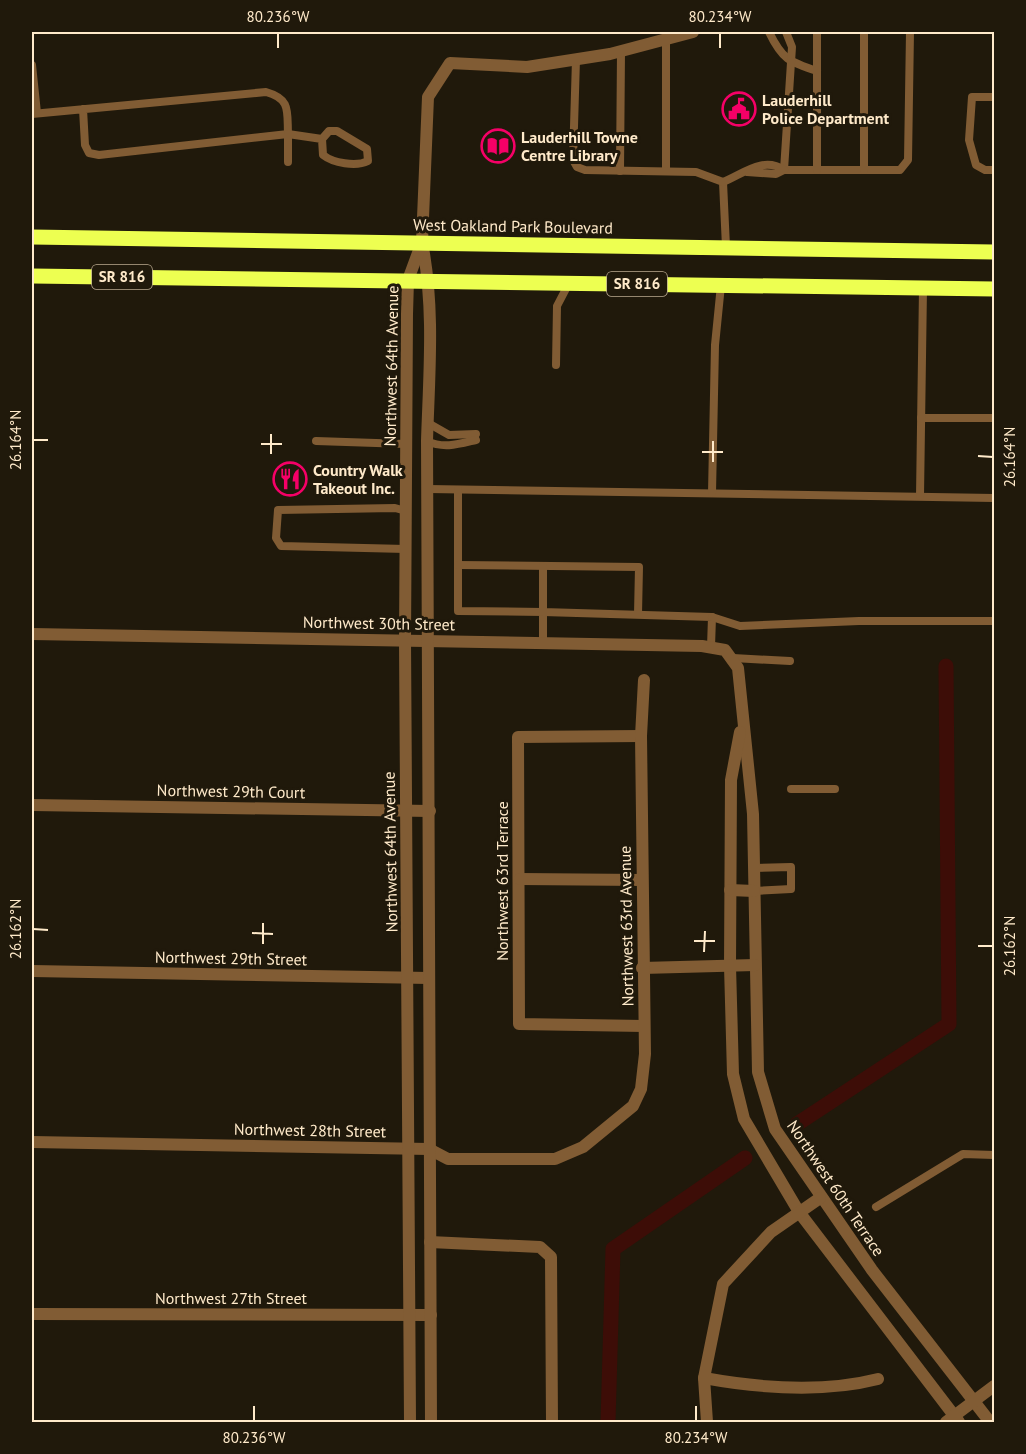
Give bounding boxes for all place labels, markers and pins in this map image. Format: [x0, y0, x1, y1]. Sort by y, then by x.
place label: Lauderhill Police Department [762, 90, 889, 128]
public building icon: Lauderhill Police Department [721, 91, 757, 127]
place label: Lauderhill Towne Centre Library [521, 127, 638, 165]
library icon: Lauderhill Towne Centre Library [480, 128, 516, 164]
place label: Country Walk Takeout Inc. [313, 460, 403, 498]
restaurant icon: Country Walk Takeout Inc. [272, 461, 308, 497]

